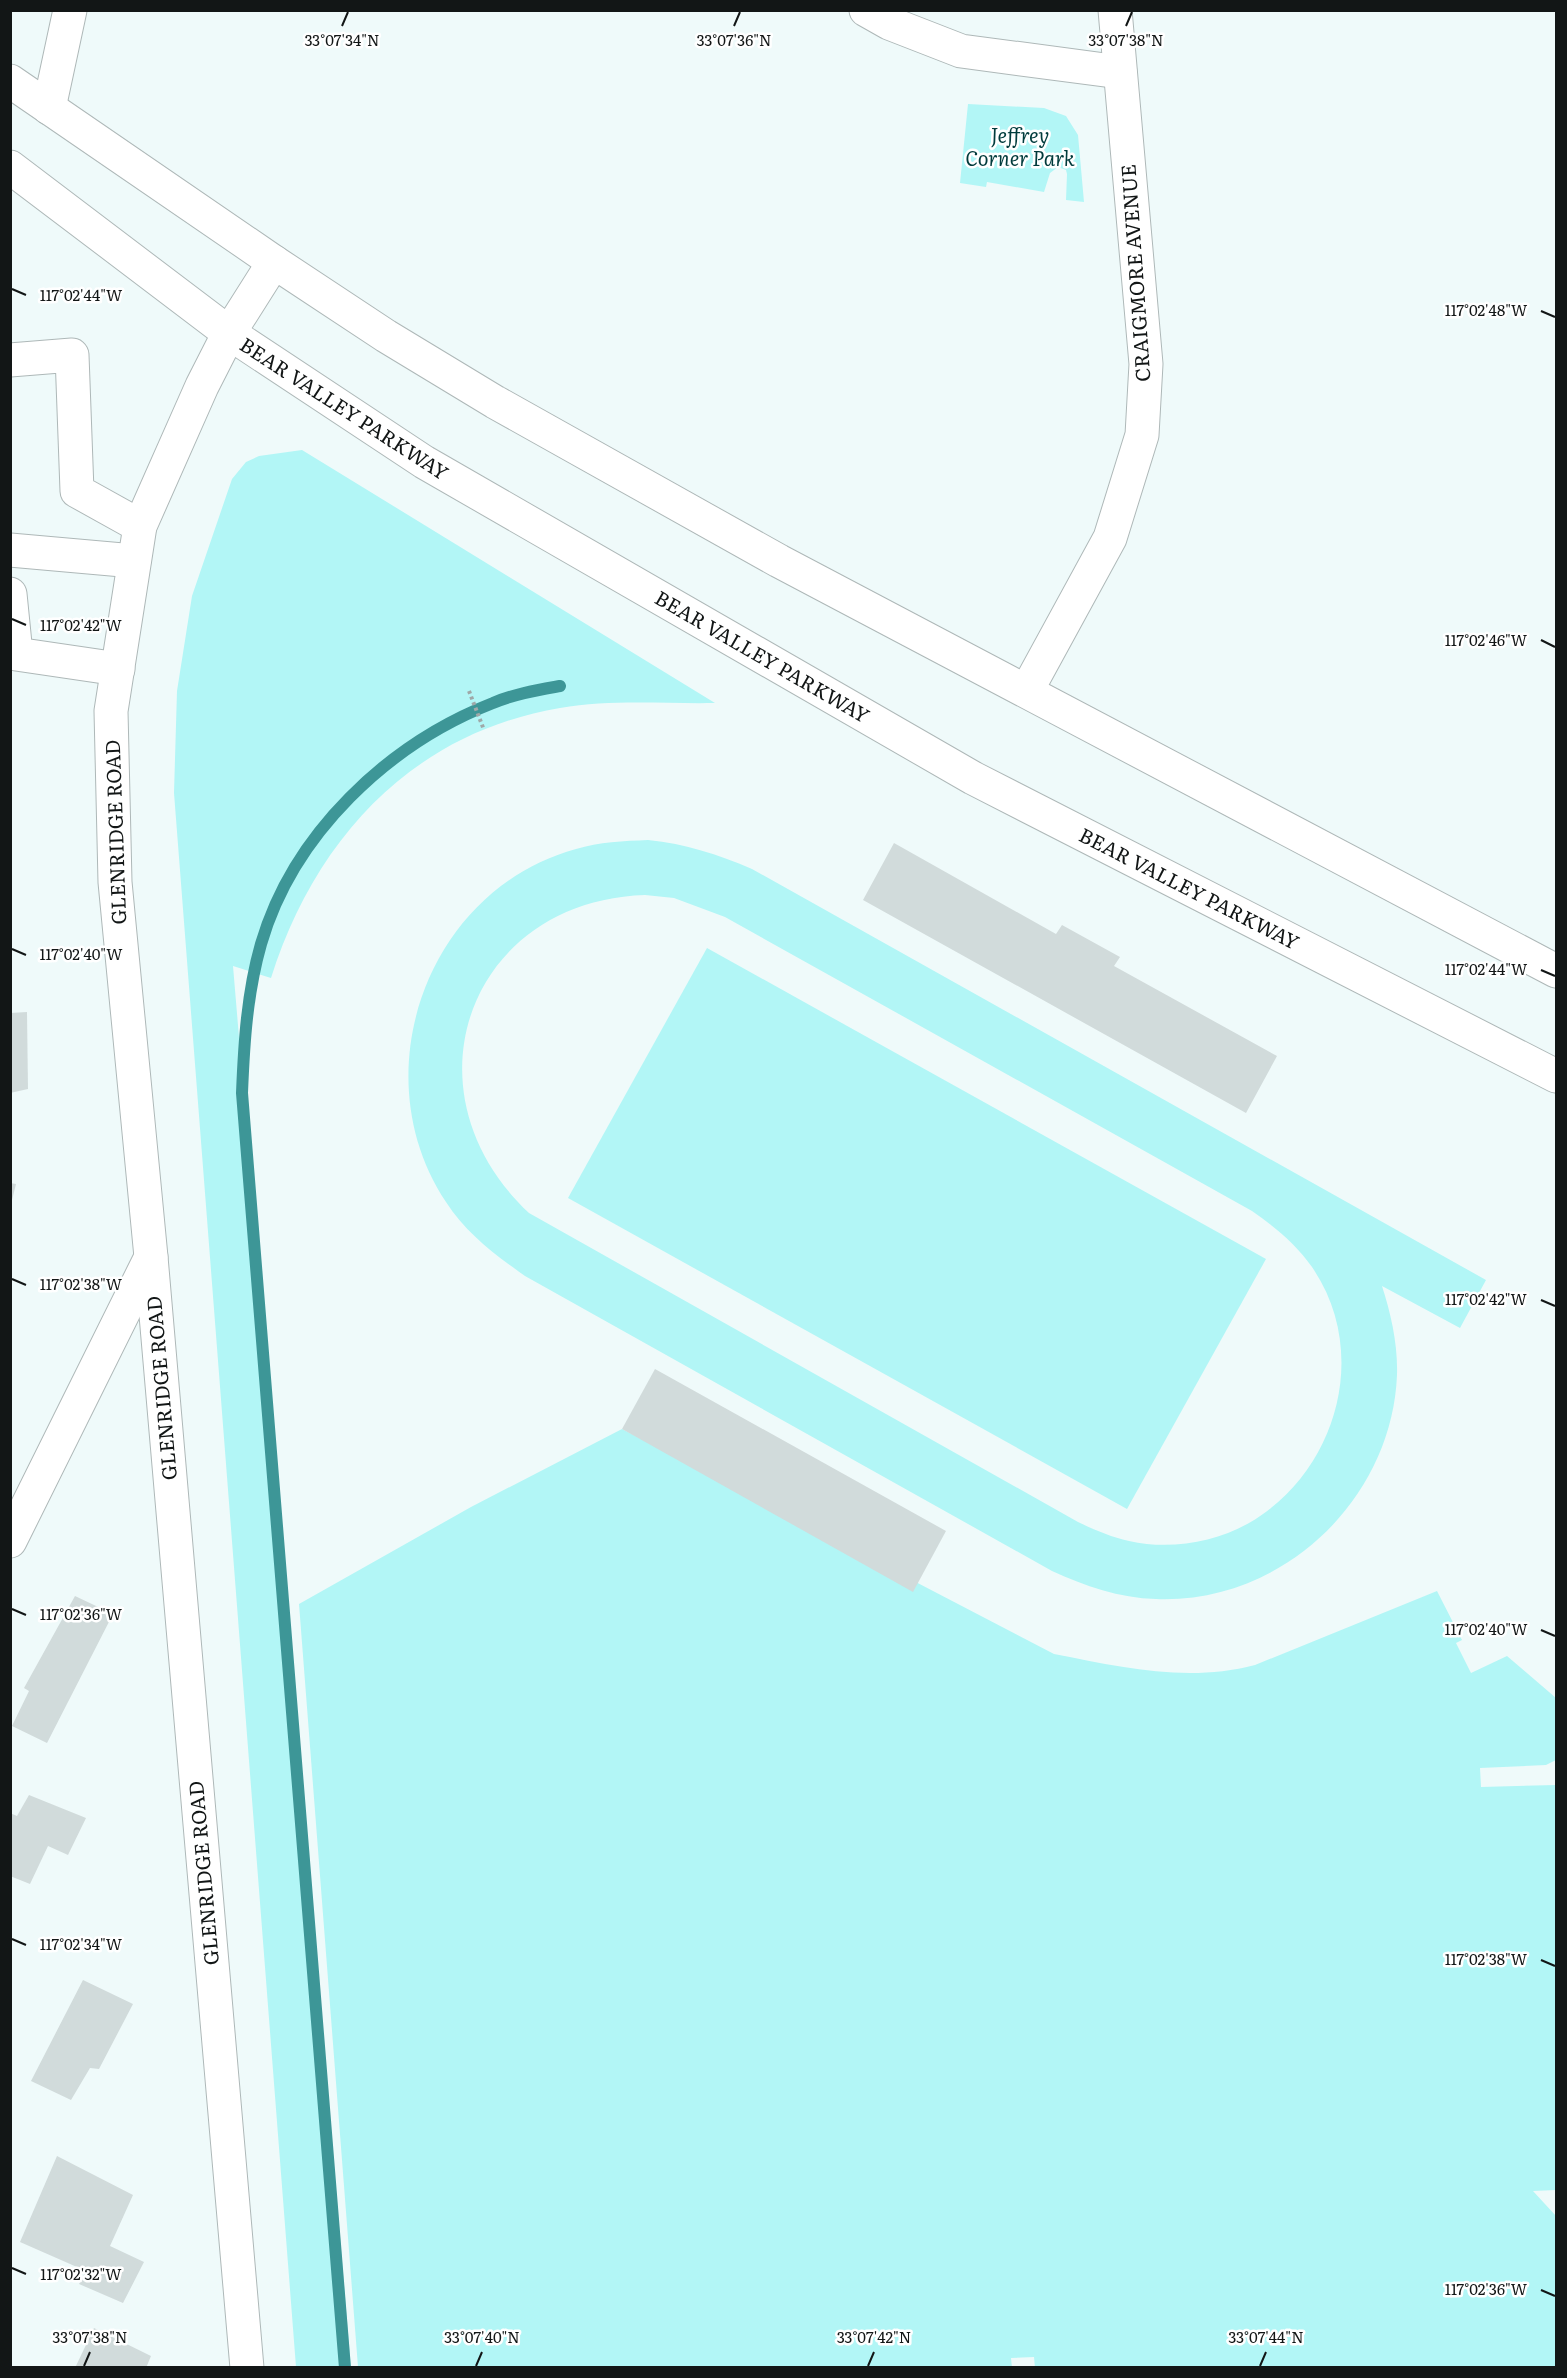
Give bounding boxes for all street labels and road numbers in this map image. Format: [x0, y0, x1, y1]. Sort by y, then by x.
street label: CRAIGMORE AVENUE [1111, 163, 1157, 383]
street label: BEAR VALLEY PARKWAY [235, 328, 455, 486]
street label: BEAR VALLEY PARKWAY [650, 581, 876, 729]
street label: GLENRIDGE ROAD [96, 739, 132, 925]
street label: BEAR VALLEY PARKWAY [1075, 819, 1305, 956]
street label: GLENRIDGE ROAD [137, 1295, 183, 1482]
street label: GLENRIDGE ROAD [179, 1780, 225, 1967]

